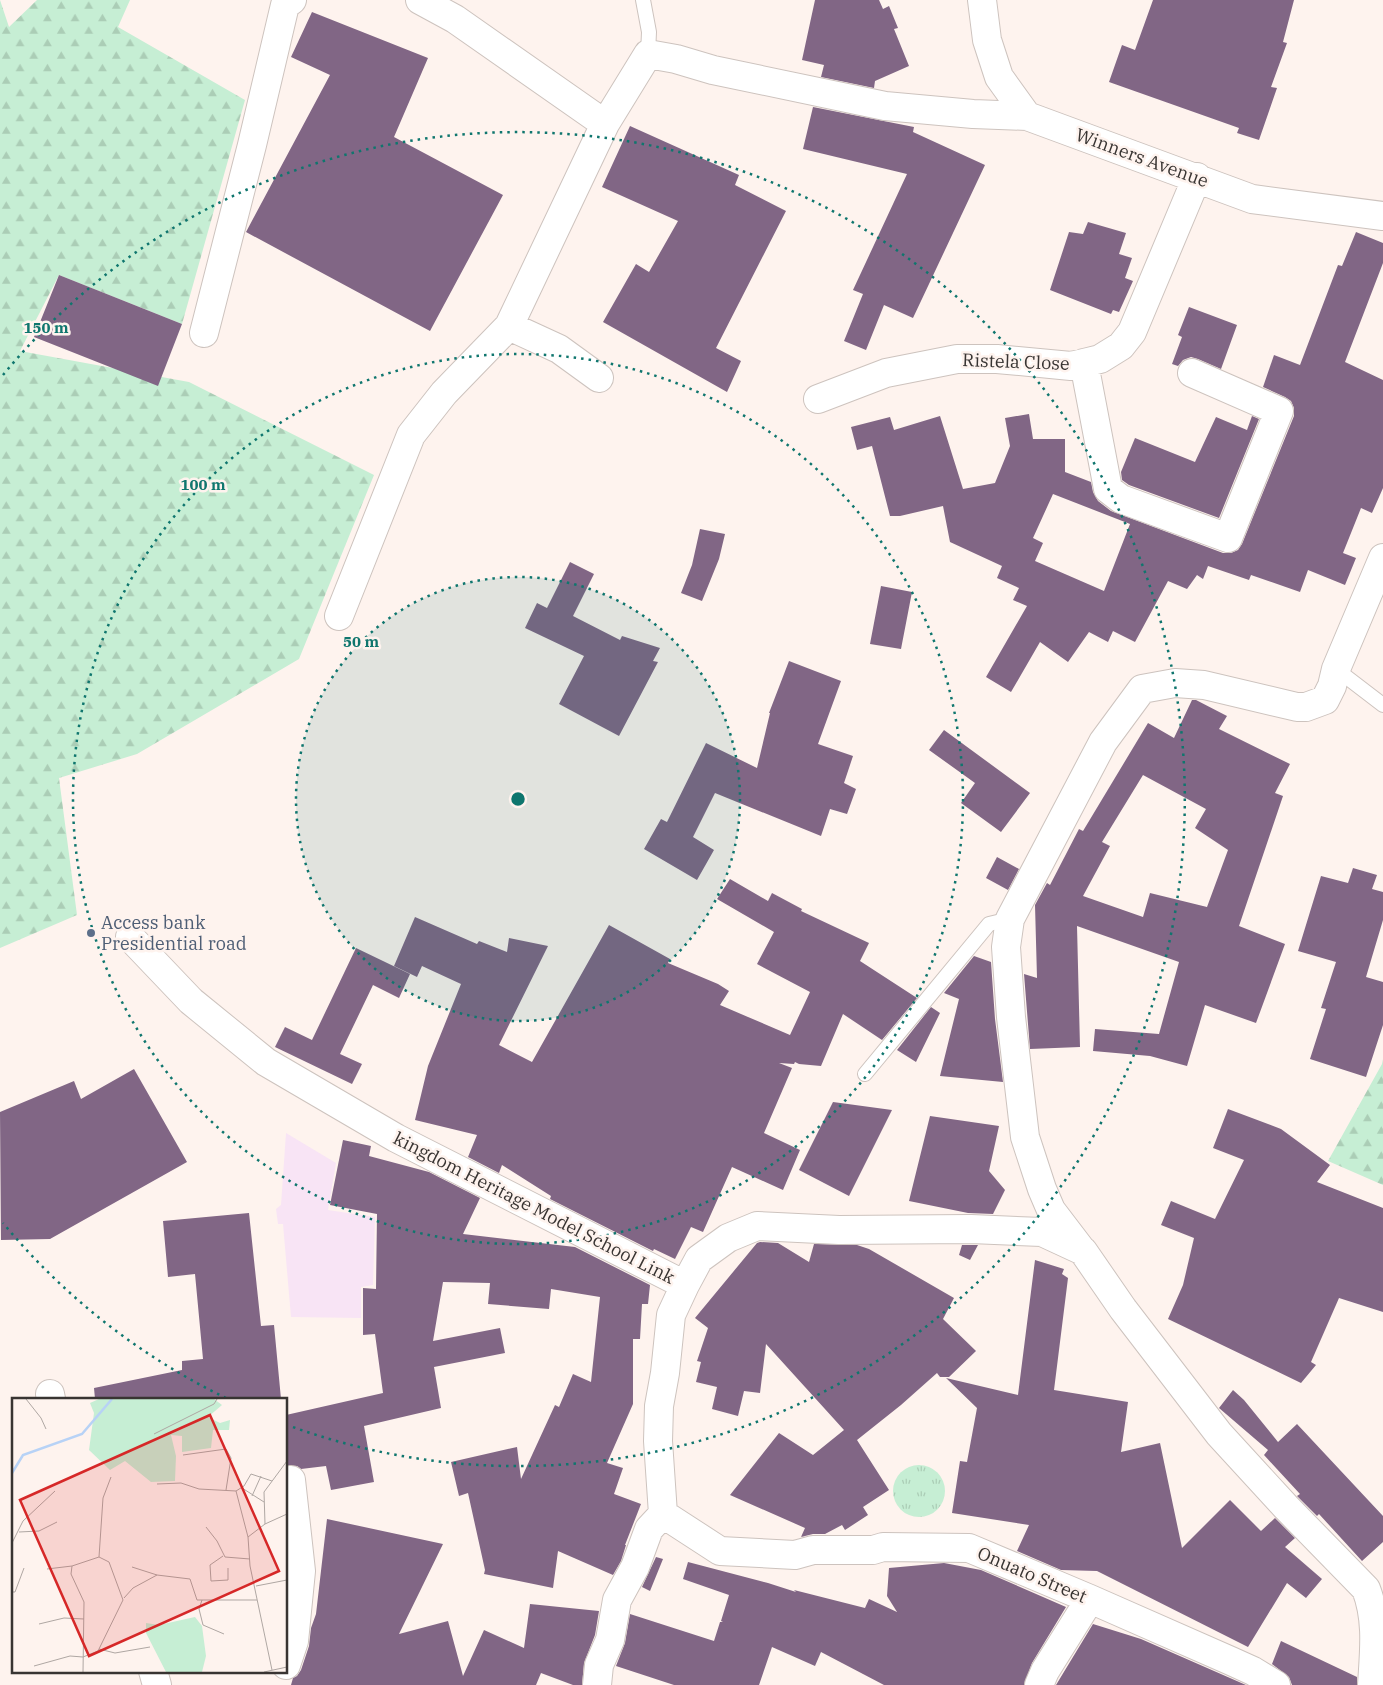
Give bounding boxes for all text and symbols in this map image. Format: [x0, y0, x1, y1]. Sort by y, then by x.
street label: Winners Avenue [1073, 123, 1212, 192]
text: 150 m [23, 318, 69, 337]
street label: Ristela Close [962, 348, 1070, 375]
text: 100 m [180, 475, 226, 494]
text: 50 m [343, 632, 379, 651]
centre of rings [509, 790, 527, 808]
place label: Access bank Presidential road [101, 911, 247, 955]
marker: Access bank Presidential road [85, 927, 97, 939]
street label: kingdom Heritage Model School Link [390, 1126, 679, 1289]
inset map [12, 1398, 288, 1672]
street label: Onuato Street [974, 1541, 1090, 1608]

